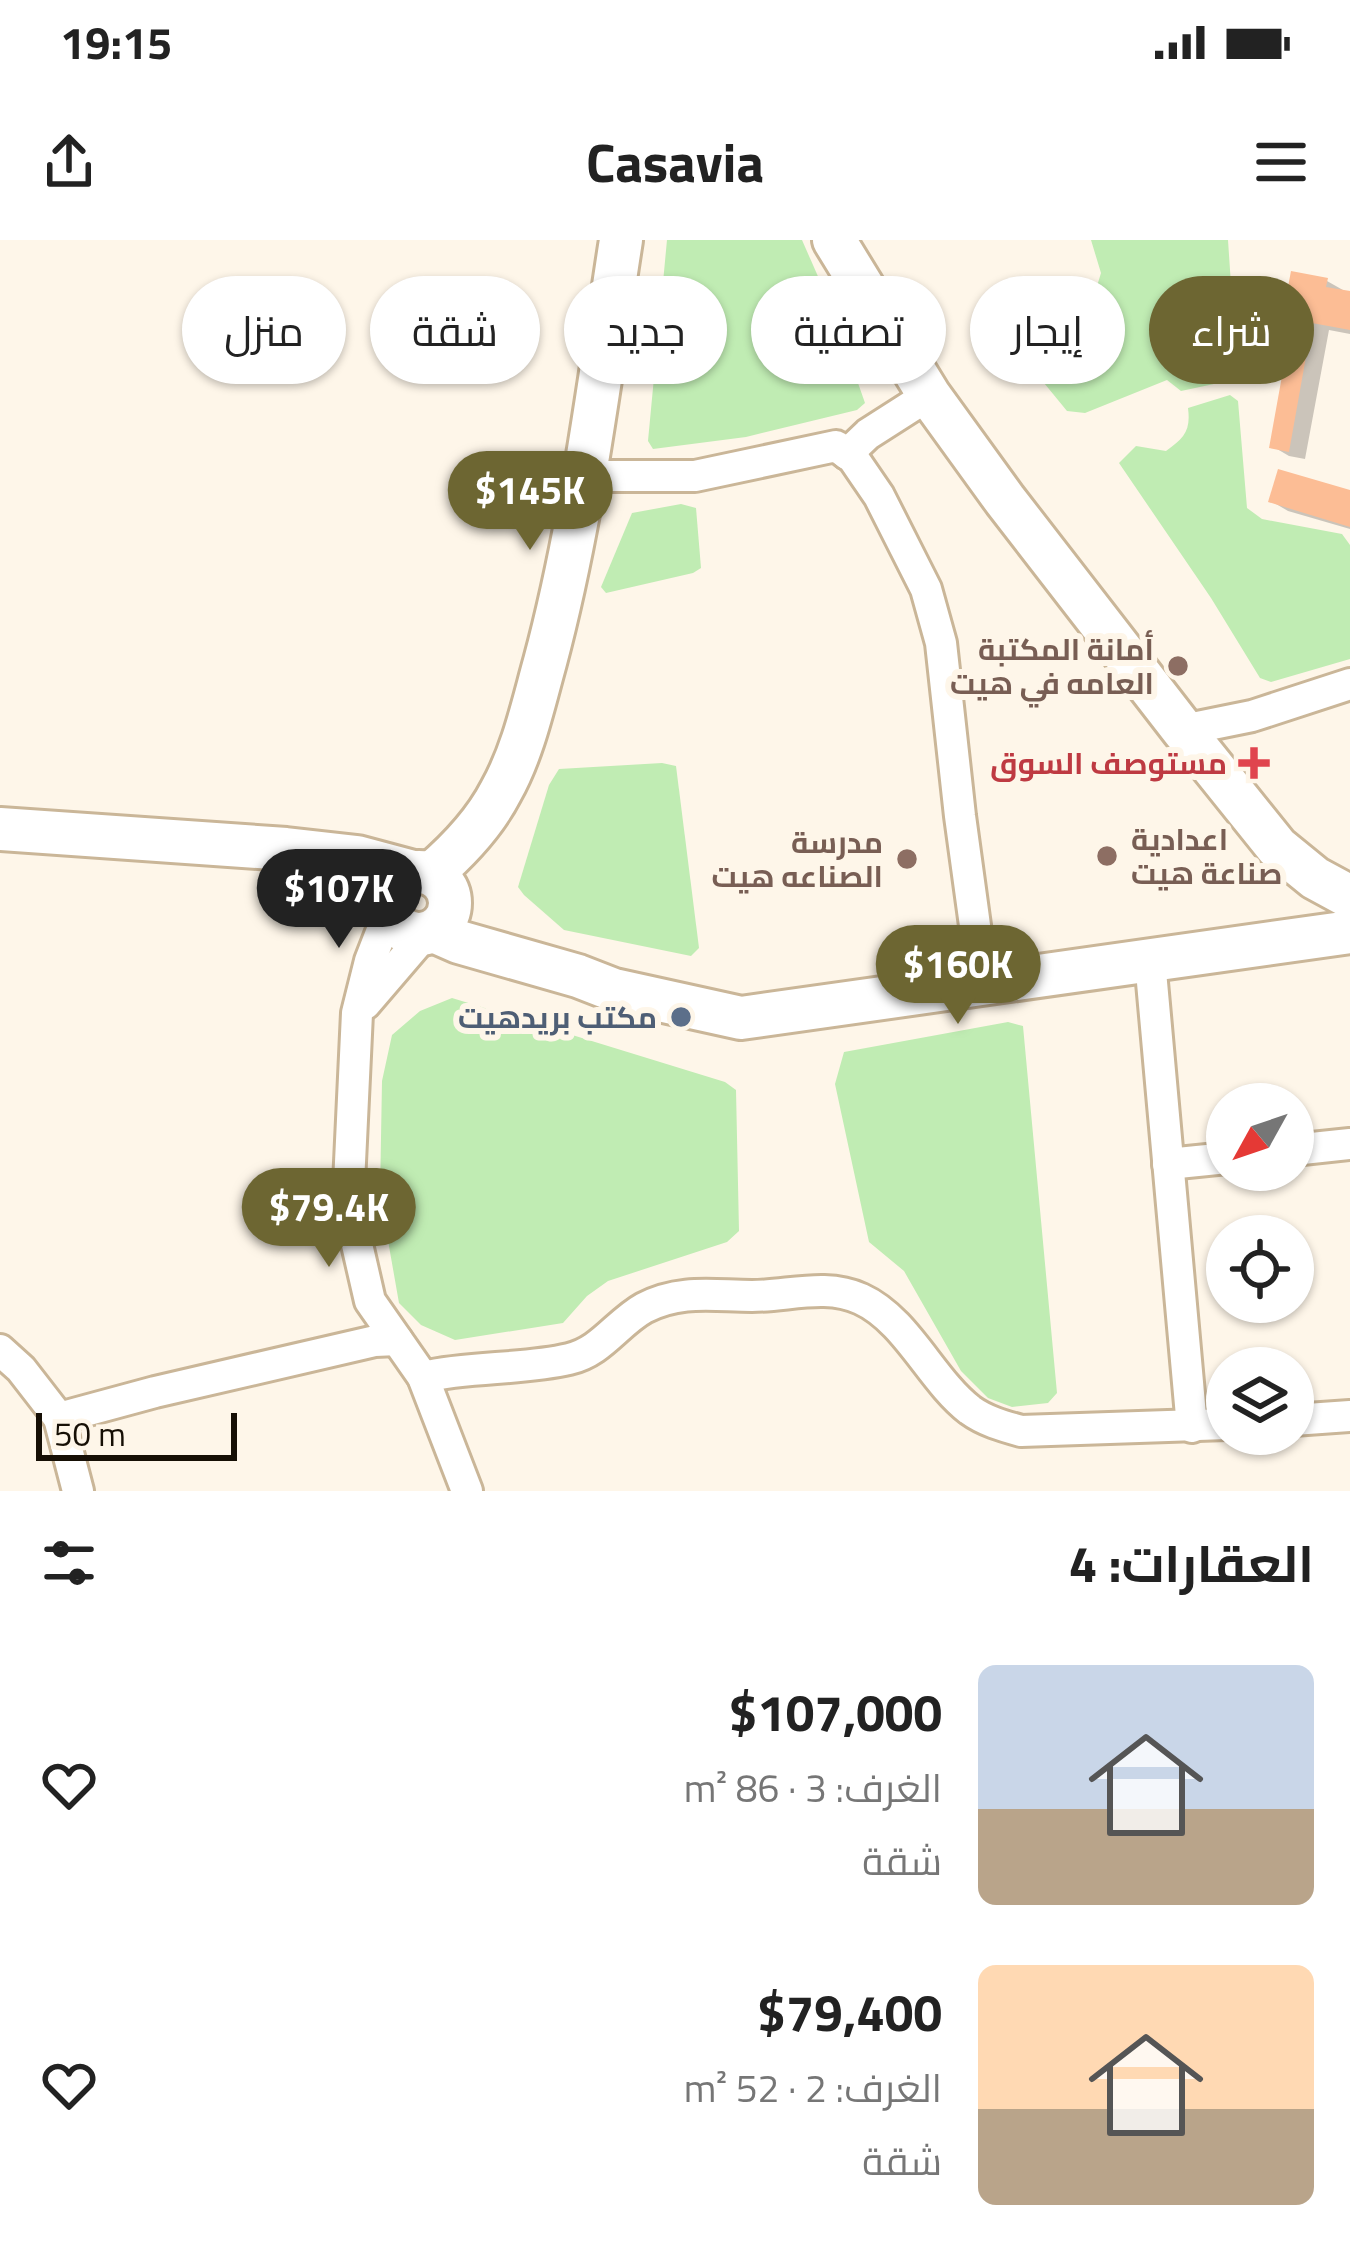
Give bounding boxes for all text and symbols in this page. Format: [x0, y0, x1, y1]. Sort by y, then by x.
text: 19:15 [60, 8, 172, 76]
text: Casavia [586, 121, 764, 203]
icon: share [36, 129, 102, 195]
icon: menu [1248, 129, 1314, 195]
chip: منزل [182, 276, 346, 384]
chip: شقة [370, 276, 540, 384]
chip: جديد [564, 276, 727, 384]
chip: تصفية [751, 276, 946, 384]
chip: إيجار [970, 276, 1125, 384]
chip: شراء [1149, 276, 1314, 384]
pin: $145K [446, 451, 614, 553]
text: $145K [475, 460, 585, 519]
place label: أمانة المكتبة العامه في هيت [950, 626, 1154, 708]
marker: أمانة المكتبة العامه في هيت [1165, 653, 1191, 679]
place label: مستوصف السوق [990, 740, 1227, 786]
marker: مستوصف السوق [1238, 747, 1270, 779]
place label: اعدادية صناعة هيت [1131, 816, 1282, 896]
place label: مدرسة الصناعه هيت [712, 819, 883, 899]
marker: اعدادية صناعة هيت [1094, 843, 1120, 869]
marker: مدرسة الصناعه هيت [894, 846, 920, 872]
pin: $107K [255, 849, 423, 951]
text: $107K [284, 858, 394, 917]
pin: $160K [874, 925, 1042, 1027]
text: $160K [903, 934, 1013, 993]
place label: مكتب بريدهيت [458, 994, 657, 1040]
marker: مكتب بريدهيت [668, 1004, 694, 1030]
north arrow [1206, 1083, 1314, 1191]
map controls [1206, 1083, 1314, 1455]
pin: $79.4K [231, 1168, 427, 1270]
text: $79.4K [269, 1177, 389, 1236]
button: locate [1206, 1215, 1314, 1323]
button: layers [1206, 1347, 1314, 1455]
scale bar [36, 1407, 237, 1460]
text: 50 m [54, 1409, 126, 1459]
text: العقارات: 4 [1069, 1524, 1314, 1602]
icon: filters [36, 1530, 102, 1596]
text: $107,000 [729, 1673, 942, 1751]
icon: home [1074, 1713, 1218, 1857]
icon: heart [36, 1752, 102, 1818]
text: الغرف: 3 · 86 m² [684, 1758, 942, 1817]
text: شقة [862, 1831, 942, 1890]
text: $79,400 [757, 1973, 942, 2051]
icon: home [1074, 2013, 1218, 2157]
icon: heart [36, 2052, 102, 2118]
text: الغرف: 2 · 52 m² [684, 2058, 942, 2117]
text: شقة [862, 2131, 942, 2190]

